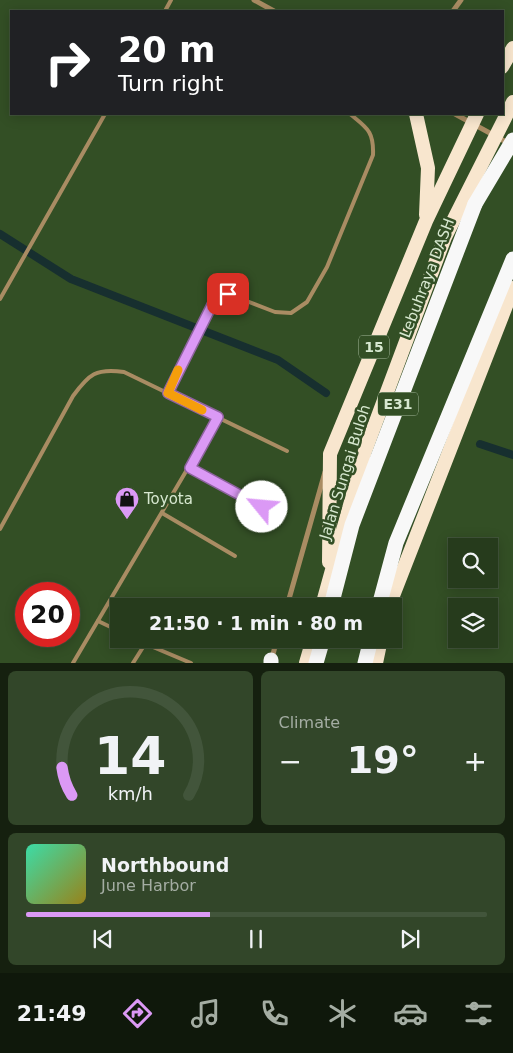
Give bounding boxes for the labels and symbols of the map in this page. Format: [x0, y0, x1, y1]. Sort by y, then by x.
street label: Lebuhraya DASH [396, 216, 458, 340]
pin [207, 273, 249, 315]
road number: 15 [359, 336, 389, 358]
road number: E31 [378, 392, 418, 416]
street label: Jalan Sungai Buloh [316, 402, 374, 543]
position arrow [235, 480, 287, 532]
shop icon: Toyota [114, 486, 140, 520]
place label: Toyota [143, 490, 193, 508]
speed limit sign: 20 [15, 582, 80, 647]

